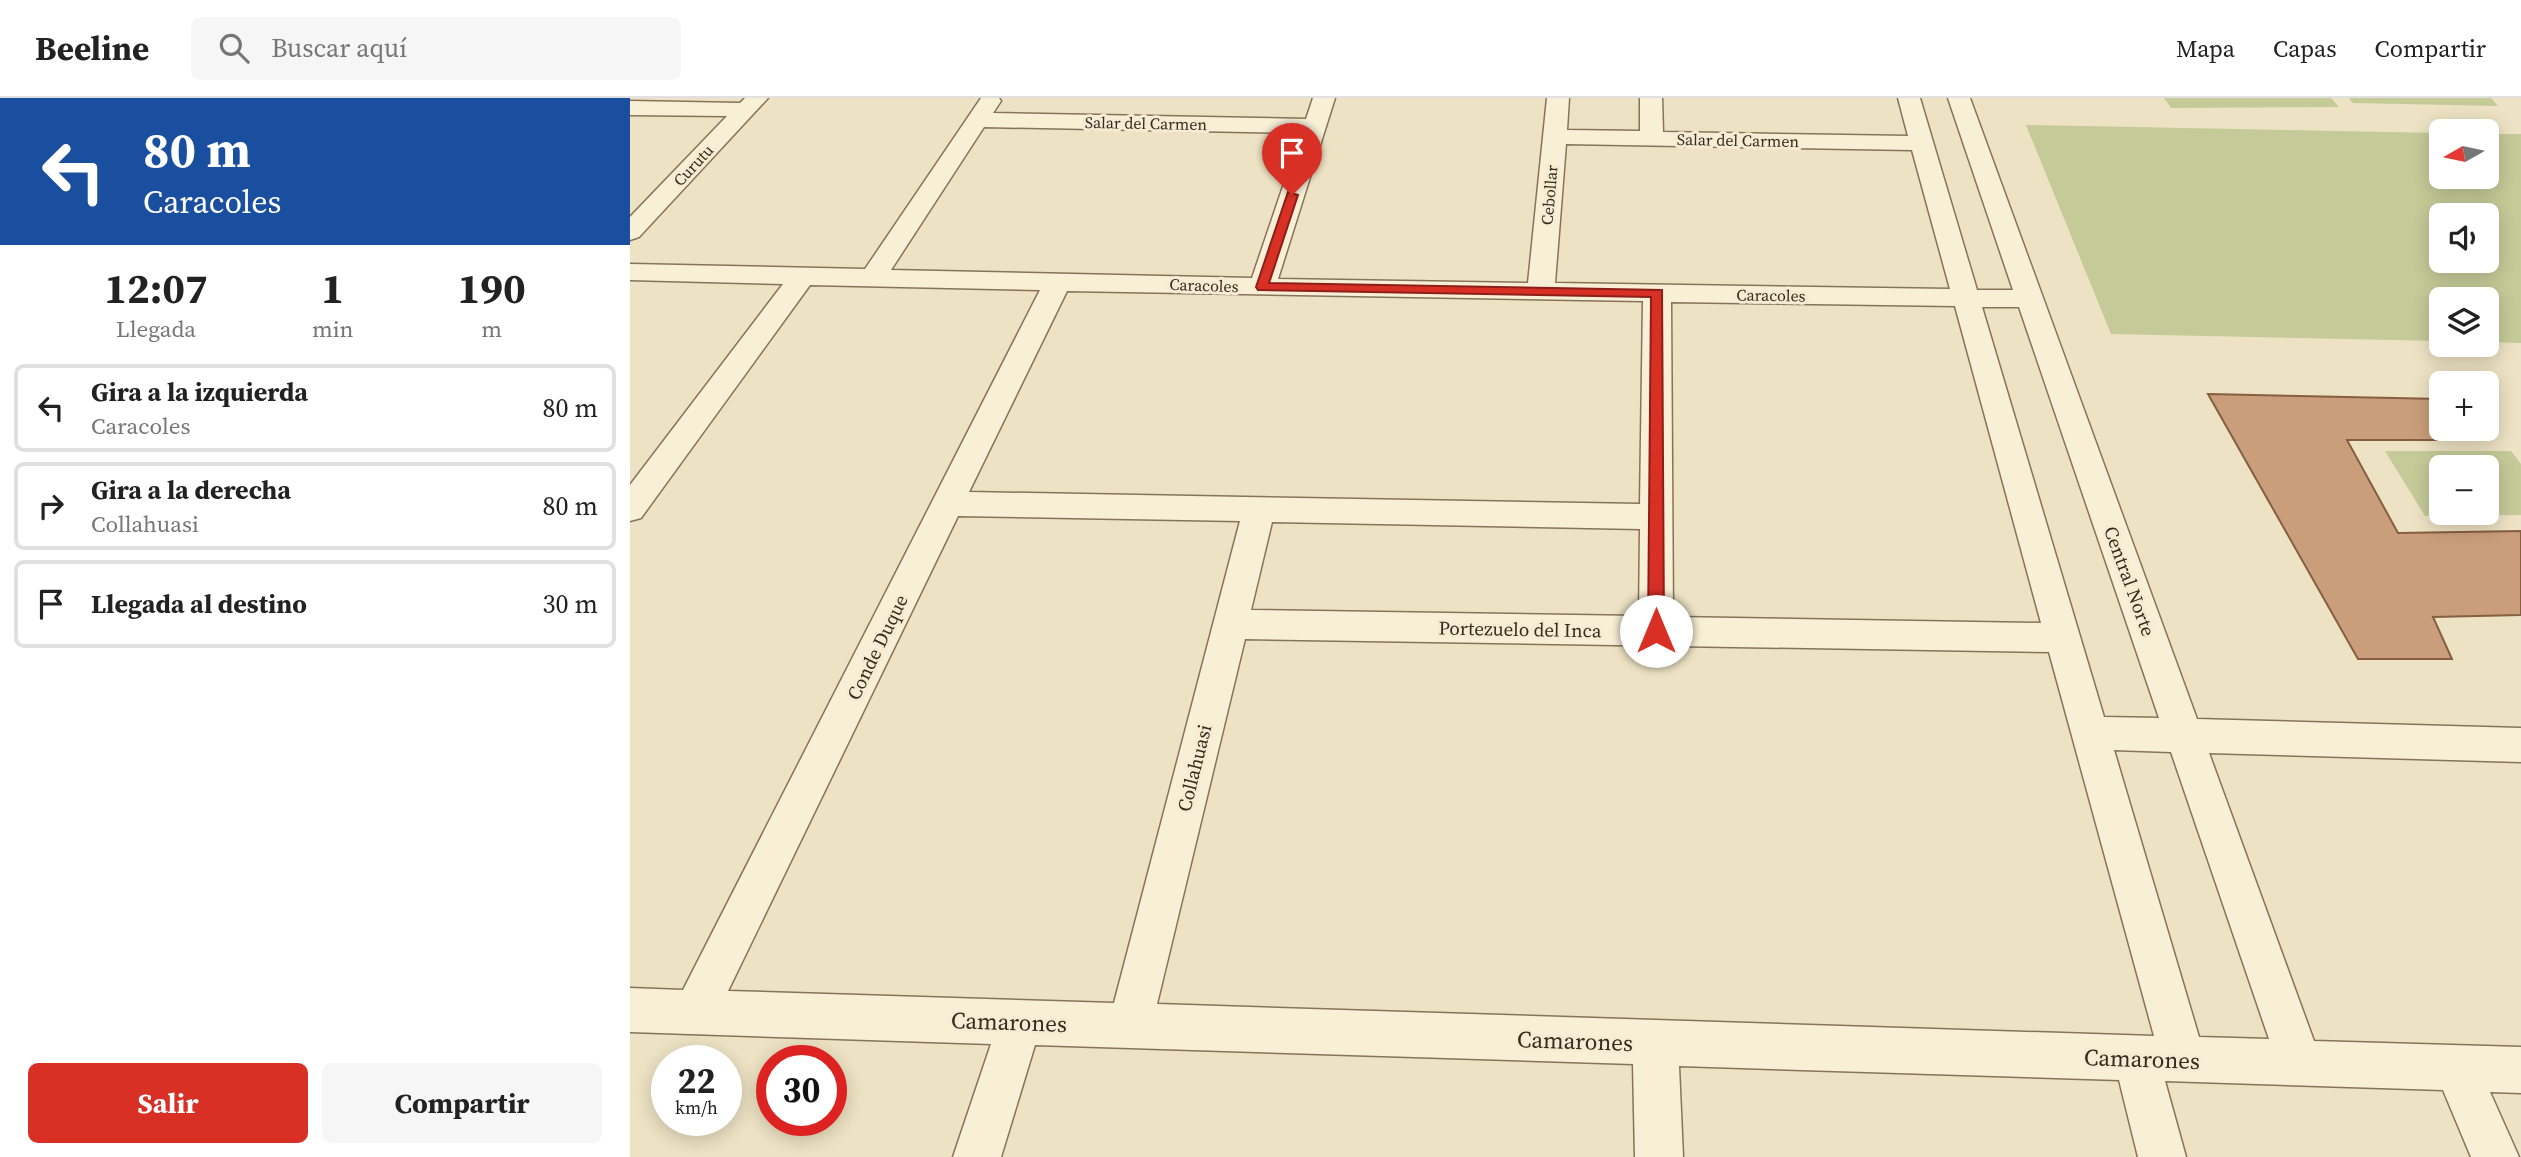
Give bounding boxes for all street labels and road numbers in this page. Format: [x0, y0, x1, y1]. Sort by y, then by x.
street label: Salar del Carmen [1085, 111, 1208, 135]
street label: Salar del Carmen [1677, 128, 1800, 152]
street label: Curutu [668, 139, 718, 191]
street label: Cebollar [1535, 164, 1563, 226]
street label: Caracoles [1169, 273, 1239, 297]
street label: Caracoles [1736, 283, 1806, 307]
street label: Central Norte [2098, 522, 2162, 640]
street label: Conde Duque [840, 590, 914, 704]
street label: Portezuelo del Inca [1438, 615, 1602, 643]
street label: Collahuasi [1171, 721, 1217, 814]
street label: Camarones [950, 1004, 1068, 1040]
street label: Camarones [1516, 1023, 1634, 1059]
street label: Camarones [2083, 1041, 2201, 1077]

